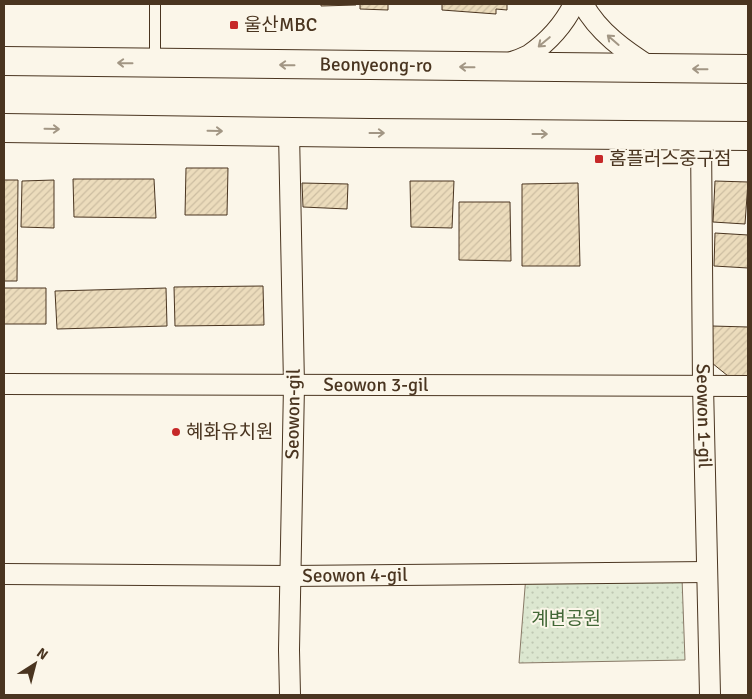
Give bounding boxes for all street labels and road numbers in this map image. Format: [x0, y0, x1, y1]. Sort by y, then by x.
street label: Beonyeong-ro [320, 52, 433, 78]
street label: Seowon 1-gil [691, 364, 717, 469]
street label: Seowon-gil [280, 368, 306, 460]
street label: Seowon 3-gil [323, 373, 429, 397]
street label: Seowon 4-gil [302, 563, 408, 588]

